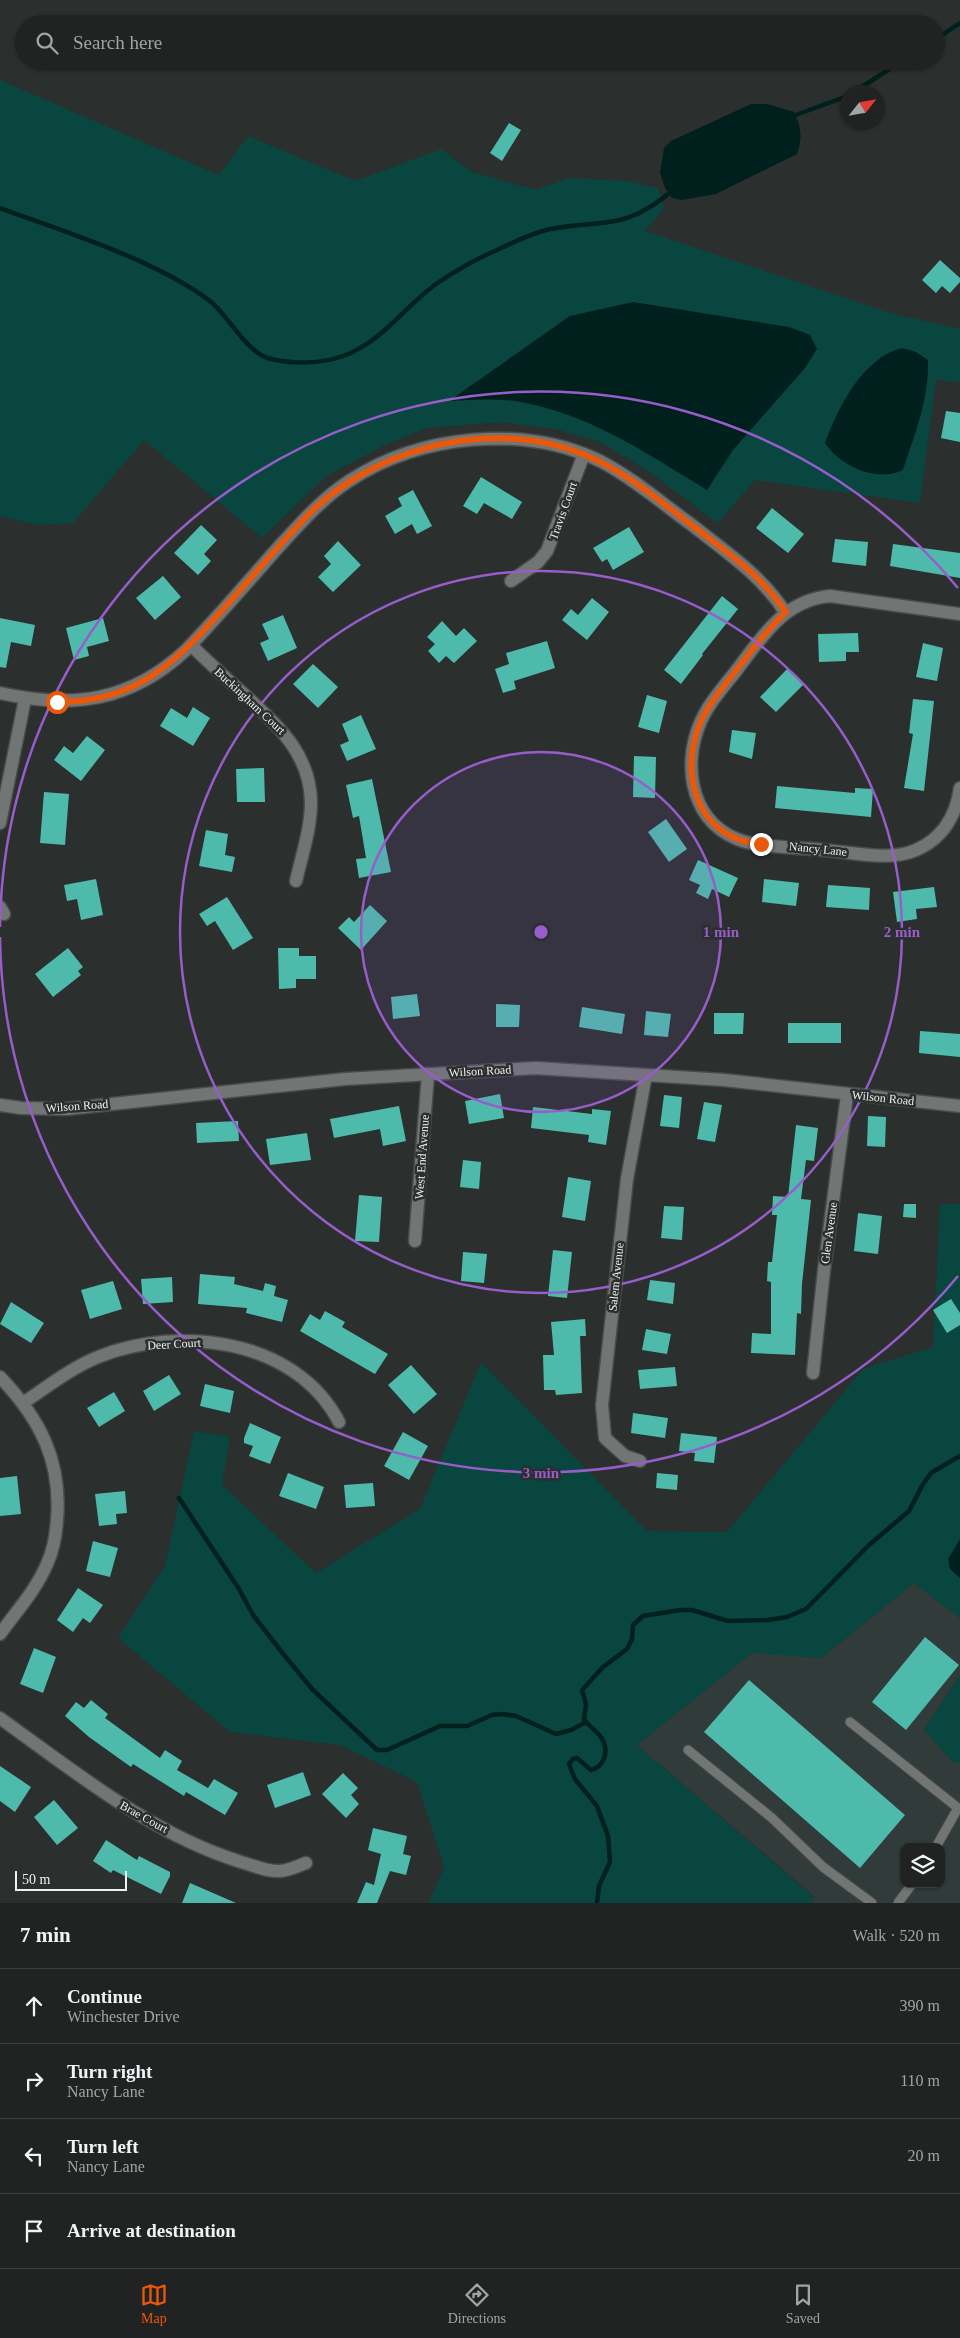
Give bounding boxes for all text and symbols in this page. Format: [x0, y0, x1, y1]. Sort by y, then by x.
search box [15, 15, 945, 70]
icon: search [33, 29, 61, 57]
text: Search here [73, 32, 162, 53]
north arrow [840, 85, 885, 130]
street label: Travis Court [546, 480, 580, 542]
street label: Buckingham Court [212, 665, 289, 738]
route start [46, 691, 69, 714]
route end [750, 833, 773, 856]
street label: Nancy Lane [788, 839, 848, 859]
centre of rings [532, 923, 550, 941]
text: 1 min [703, 924, 740, 940]
text: 2 min [884, 924, 921, 940]
street label: Wilson Road [448, 1062, 512, 1080]
street label: Wilson Road [851, 1088, 915, 1108]
street label: Wilson Road [45, 1097, 109, 1115]
street label: West End Avenue [412, 1114, 432, 1200]
street label: Glen Avenue [818, 1201, 840, 1265]
street label: Salem Avenue [605, 1242, 627, 1312]
street label: Deer Court [147, 1336, 202, 1352]
text: 3 min [523, 1465, 560, 1481]
street label: Brae Court [117, 1798, 171, 1836]
map controls [900, 1843, 945, 1888]
button: layers [900, 1843, 945, 1888]
scale bar [15, 1868, 128, 1891]
text: 50 m [22, 1872, 50, 1887]
text: 7 min [20, 1923, 71, 1947]
text: Walk · 520 m [853, 1927, 940, 1944]
text: Continue [67, 1986, 142, 2007]
icon: ahead [20, 1992, 48, 2020]
text: 390 m [900, 1997, 940, 2014]
text: Winchester Drive [67, 2008, 180, 2025]
text: Turn right [67, 2061, 152, 2082]
icon: right [20, 2067, 48, 2095]
text: 110 m [900, 2072, 940, 2089]
text: Nancy Lane [67, 2083, 145, 2100]
text: Turn left [67, 2136, 139, 2157]
icon: left [20, 2142, 48, 2170]
text: 20 m [908, 2147, 940, 2164]
text: Nancy Lane [67, 2158, 145, 2175]
icon: arrive [20, 2217, 48, 2245]
text: Arrive at destination [67, 2220, 236, 2241]
tab: Map [140, 2281, 168, 2327]
tab: Directions [448, 2281, 506, 2327]
tab: Saved [786, 2281, 820, 2327]

